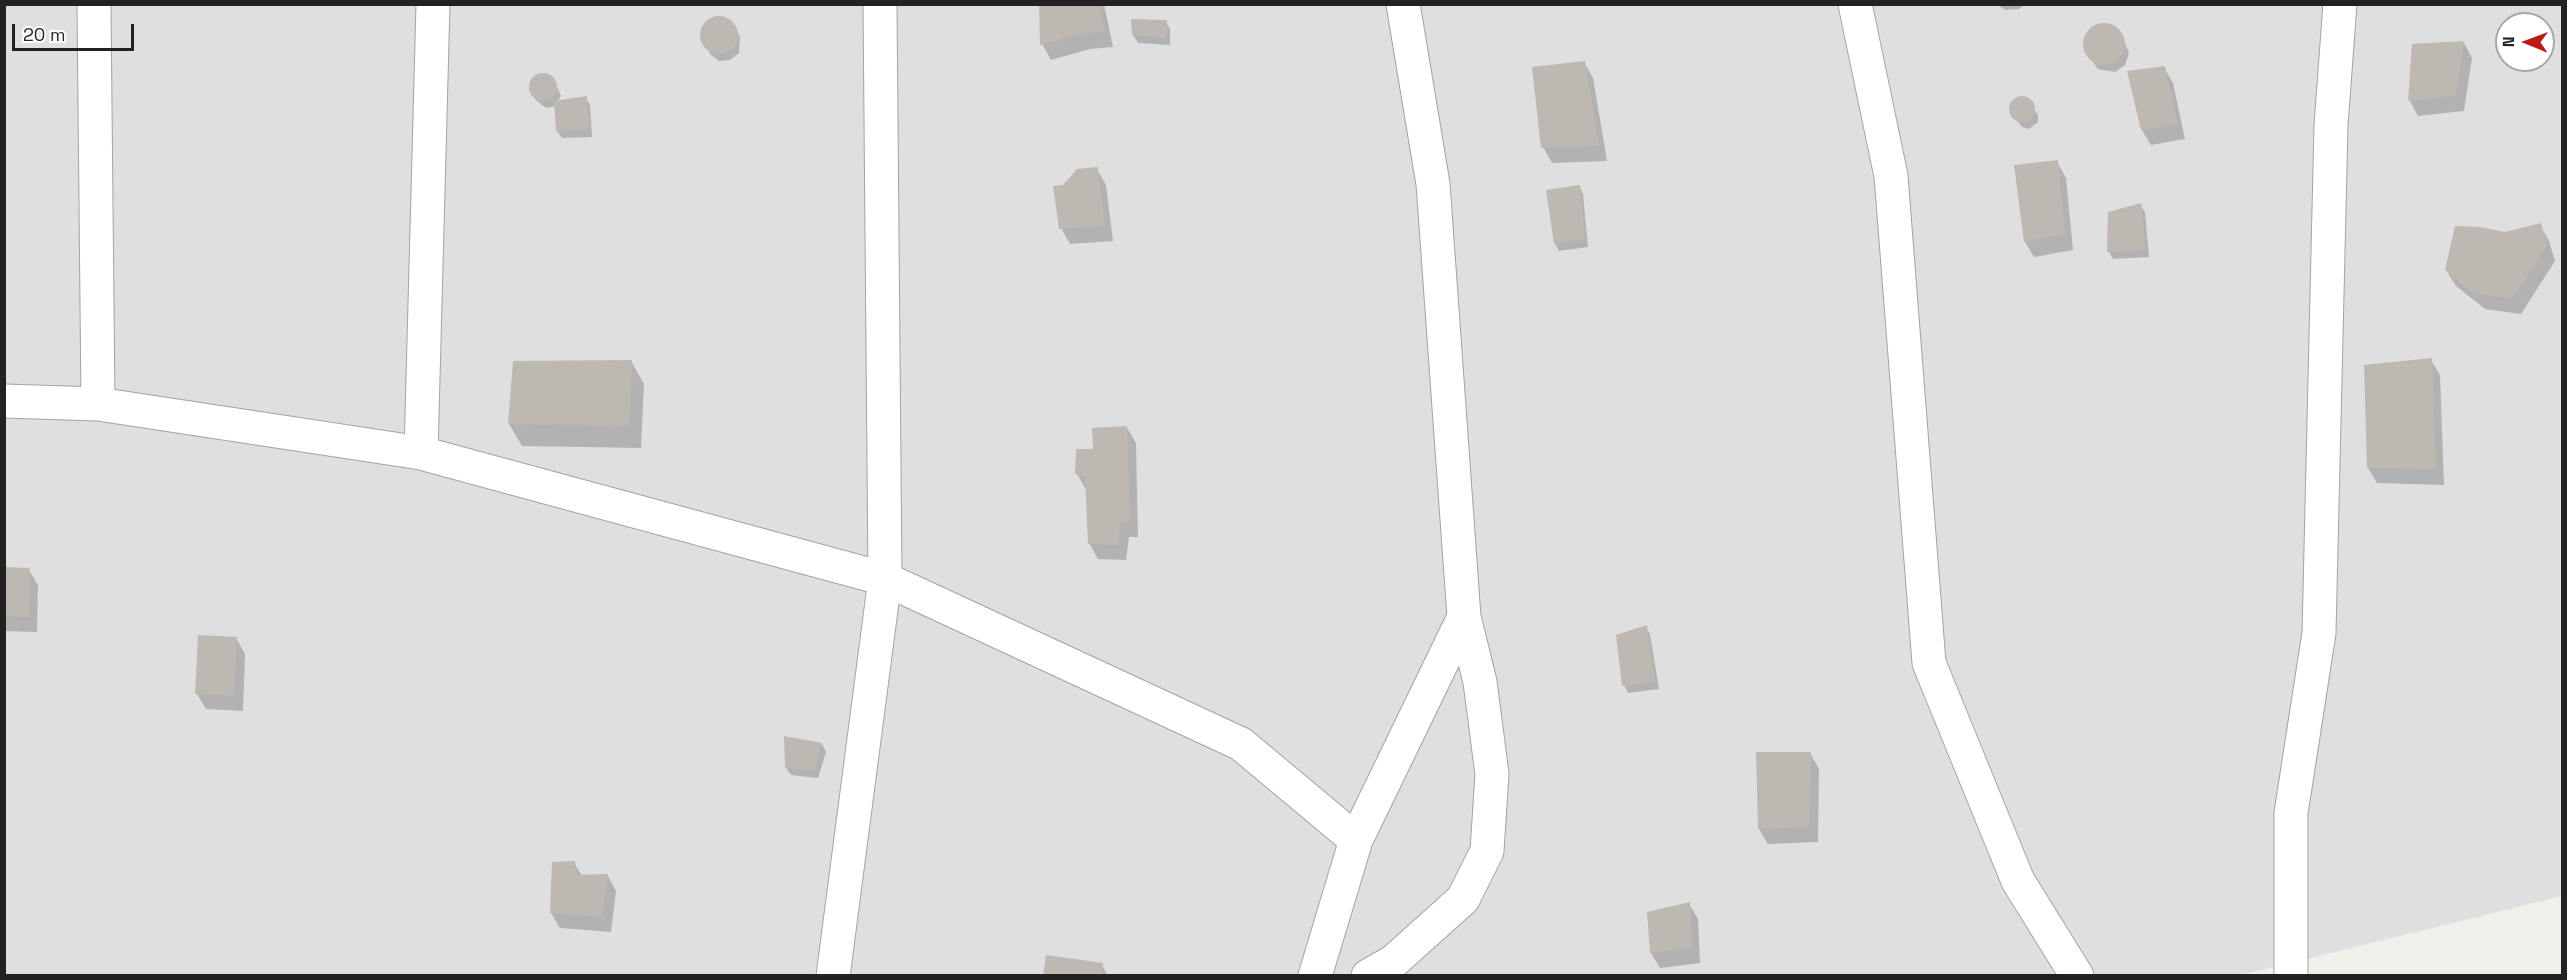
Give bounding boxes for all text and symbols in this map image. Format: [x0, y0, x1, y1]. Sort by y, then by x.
scale bar [15, 12, 136, 50]
north arrow [2495, 12, 2555, 72]
text: 20 m [23, 23, 66, 46]
text: N [2498, 36, 2519, 47]

